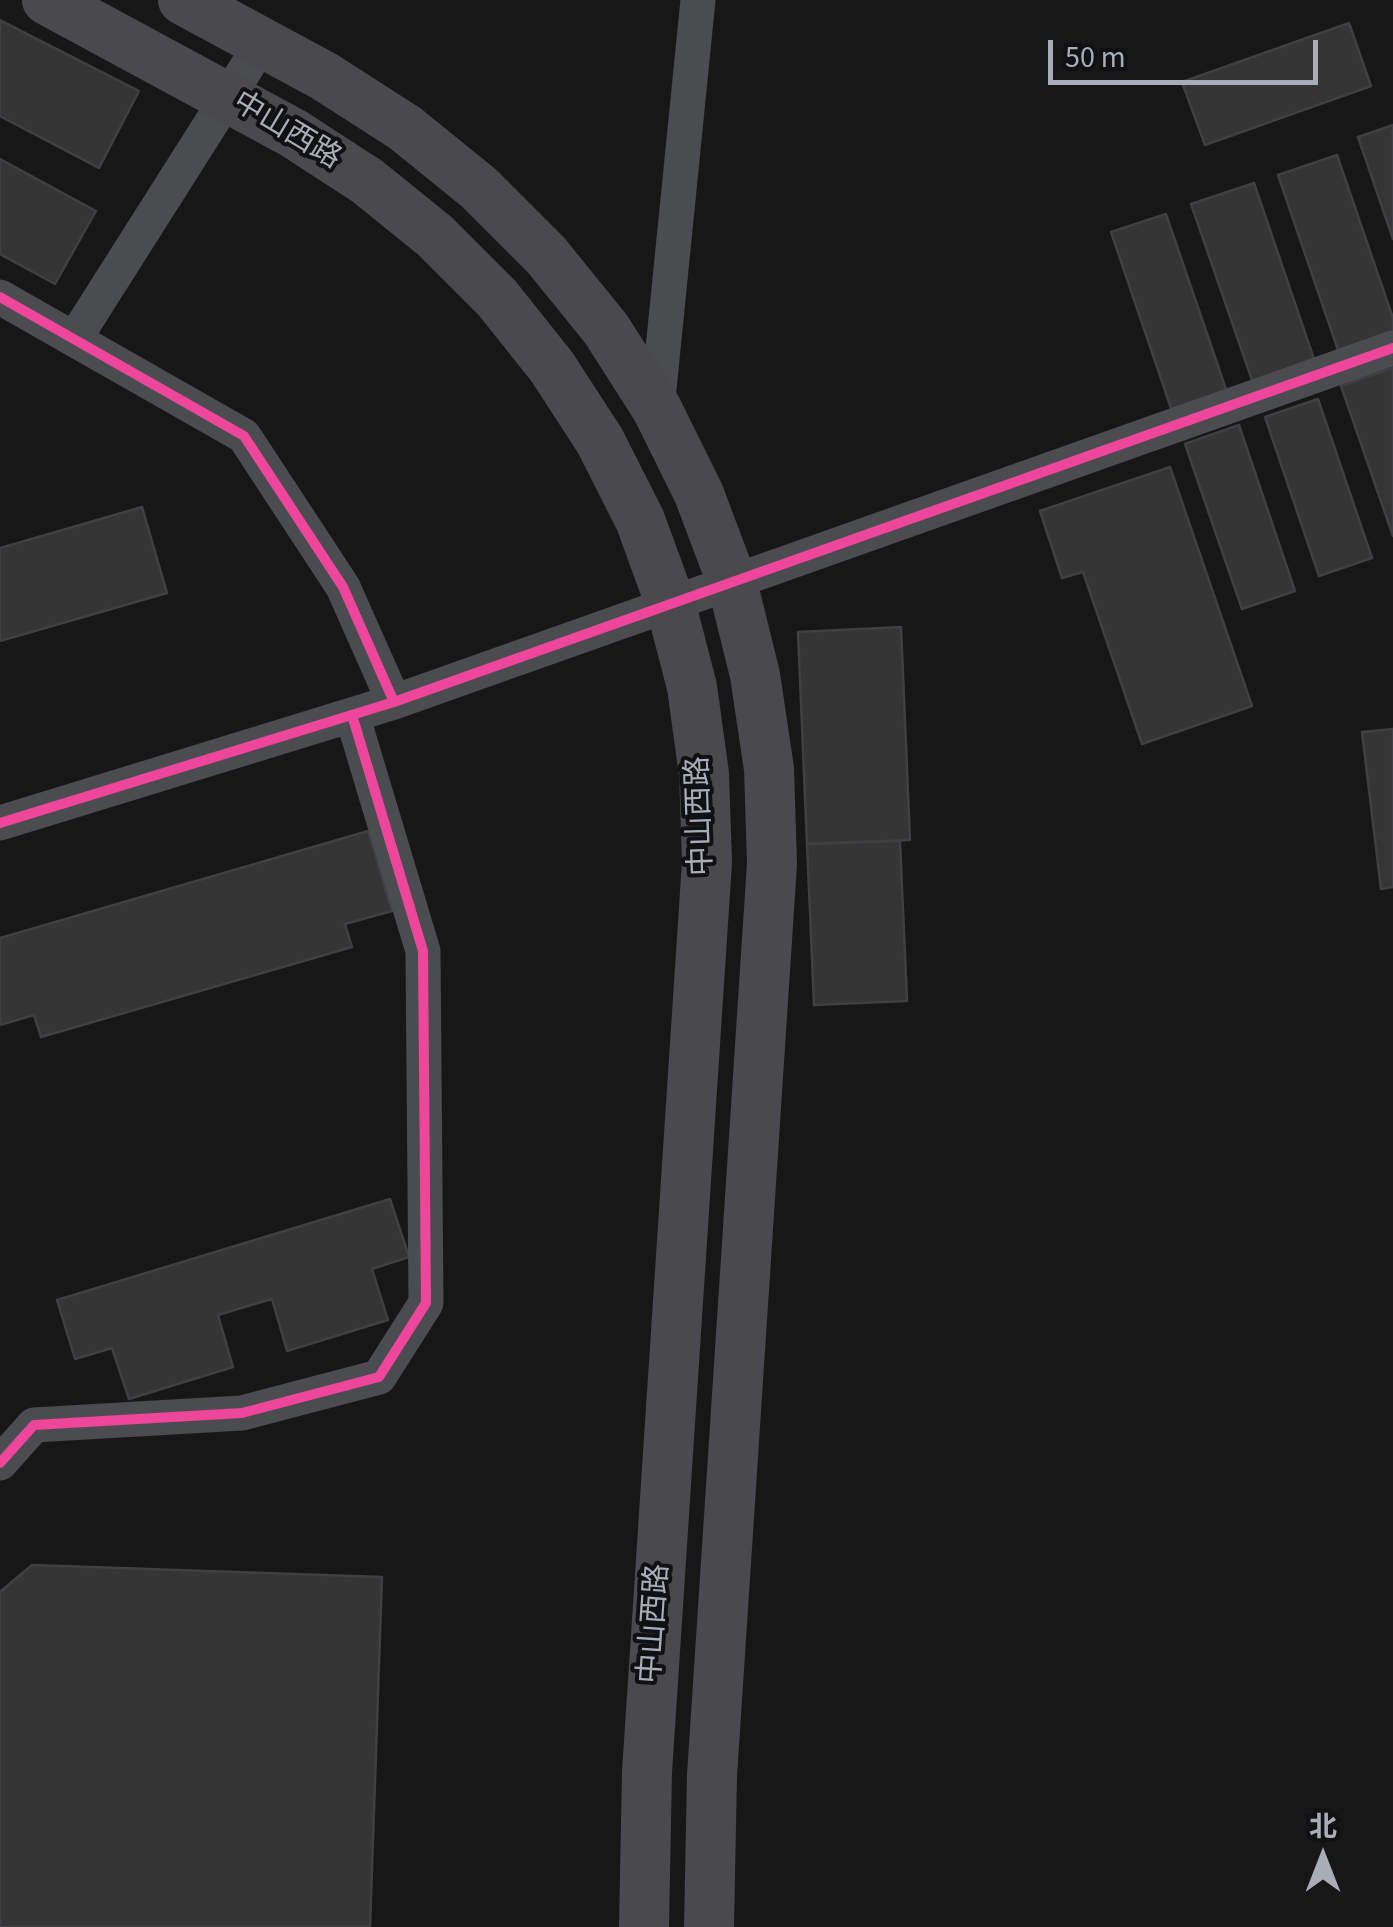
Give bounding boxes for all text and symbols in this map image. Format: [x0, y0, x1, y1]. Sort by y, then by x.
scale bar [1053, 20, 1323, 82]
text: 50 m [1065, 36, 1126, 79]
street label: 中山西路 [225, 86, 347, 178]
street label: 中山西路 [682, 755, 722, 877]
street label: 中山西路 [634, 1563, 678, 1685]
north arrow [1273, 1807, 1373, 1907]
text: 北 [1309, 1807, 1337, 1847]

